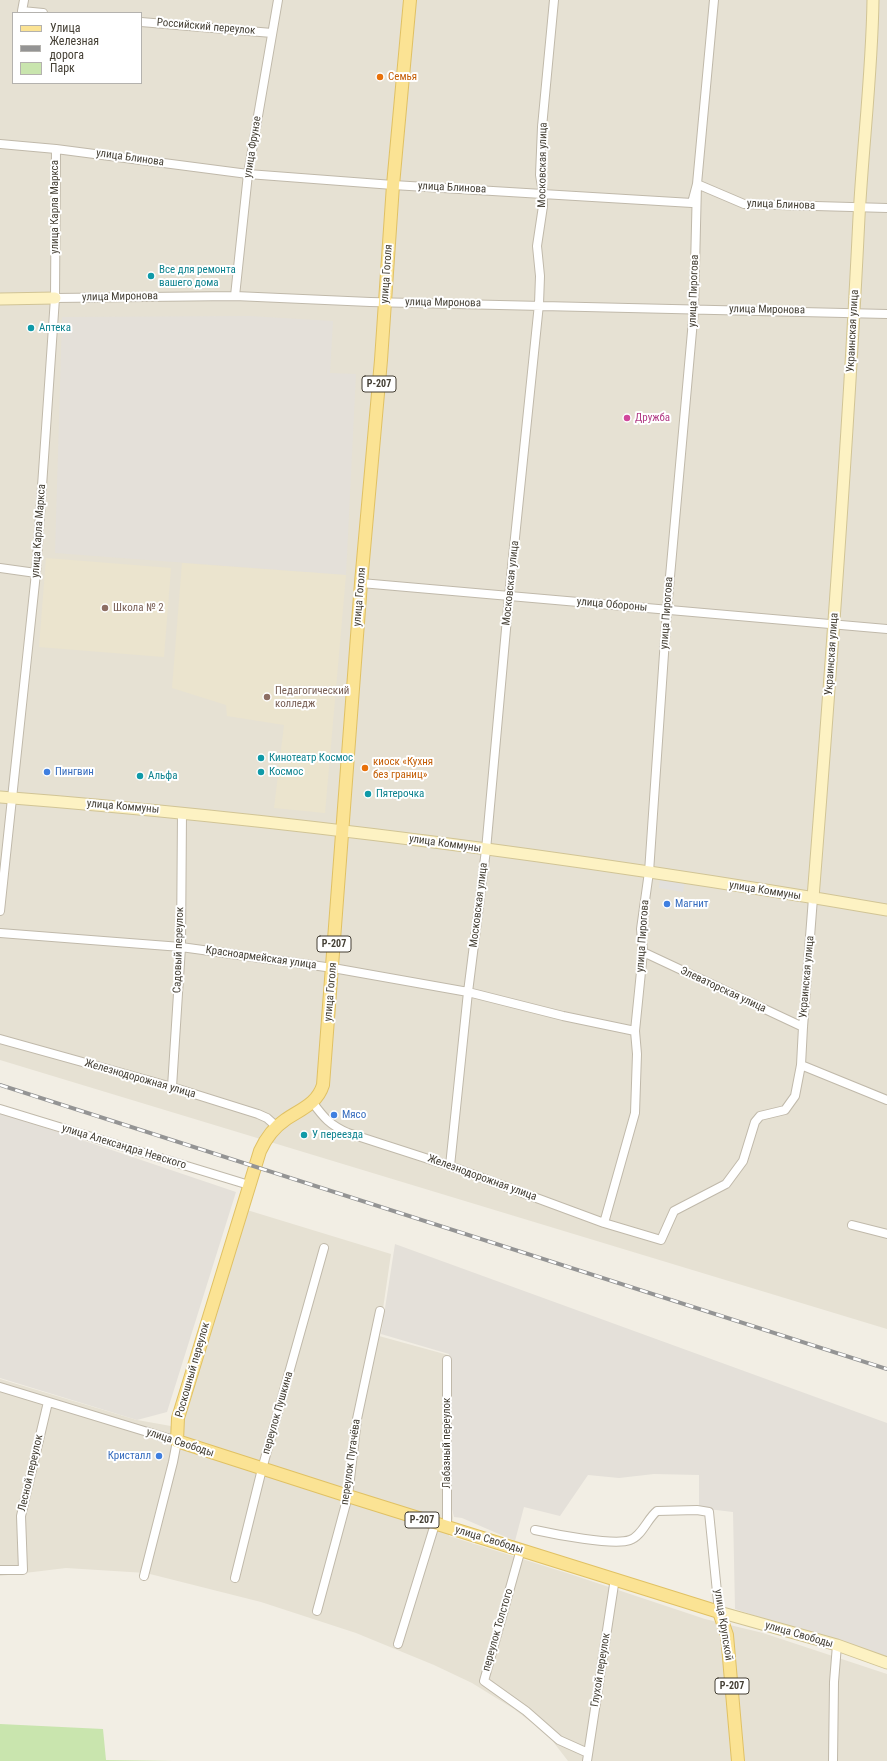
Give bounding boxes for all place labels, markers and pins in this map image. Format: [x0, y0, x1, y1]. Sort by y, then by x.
place label: Семья [388, 70, 417, 84]
marker: Семья [375, 72, 385, 82]
place label: Все для ремонта вашего дома [159, 263, 236, 289]
marker: Все для ремонта вашего дома [146, 271, 156, 281]
place label: Аптека [39, 321, 71, 335]
marker: Аптека [26, 323, 36, 333]
place label: Дружба [635, 411, 670, 425]
marker: Дружба [622, 413, 632, 423]
place label: Школа № 2 [113, 601, 164, 615]
marker: Школа № 2 [100, 603, 110, 613]
place label: Педагогический колледж [275, 684, 349, 710]
marker: Педагогический колледж [262, 692, 272, 702]
place label: Кинотеатр Космос [269, 751, 353, 765]
marker: Кинотеатр Космос [256, 753, 266, 763]
place label: киоск «Кухня без границ» [373, 755, 433, 781]
marker: киоск «Кухня без границ» [360, 763, 370, 773]
place label: Пингвин [55, 765, 94, 779]
place label: Космос [269, 765, 303, 779]
marker: Пингвин [42, 767, 52, 777]
marker: Космос [256, 767, 266, 777]
place label: Альфа [148, 769, 178, 783]
marker: Альфа [135, 771, 145, 781]
place label: Пятерочка [376, 787, 424, 801]
marker: Пятерочка [363, 789, 373, 799]
place label: Магнит [675, 897, 709, 911]
marker: Магнит [662, 899, 672, 909]
place label: Мясо [342, 1108, 366, 1122]
marker: Мясо [329, 1110, 339, 1120]
place label: У переезда [312, 1128, 363, 1142]
marker: У переезда [299, 1130, 309, 1140]
place label: Кристалл [108, 1449, 151, 1463]
marker: Кристалл [154, 1451, 164, 1461]

